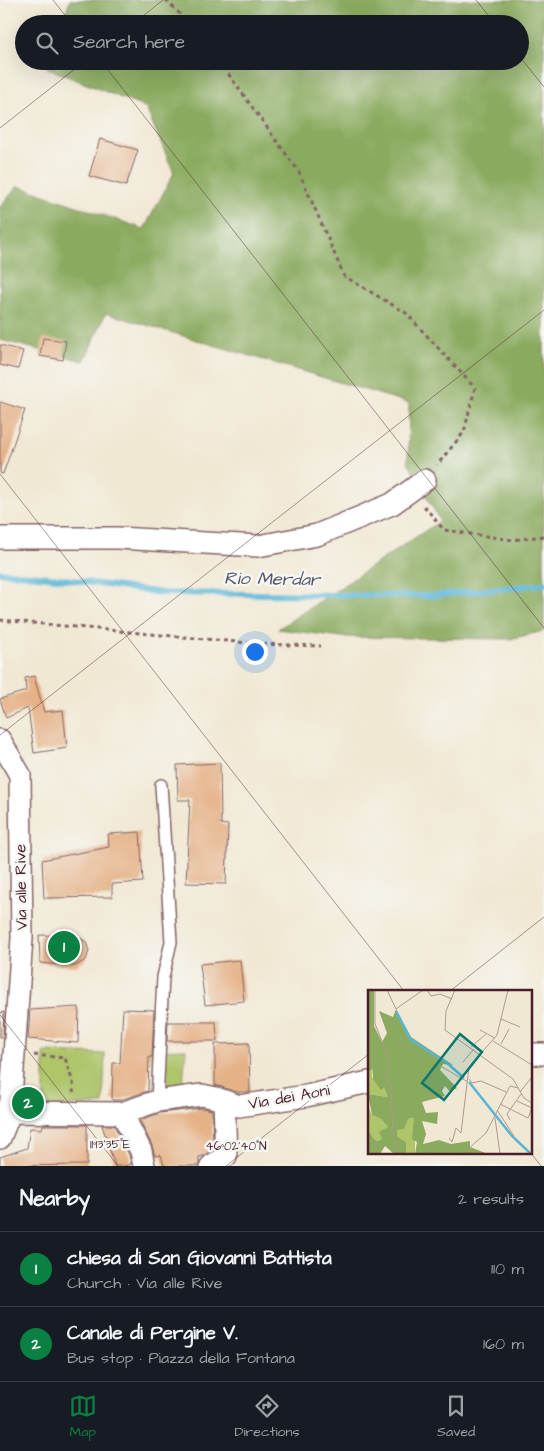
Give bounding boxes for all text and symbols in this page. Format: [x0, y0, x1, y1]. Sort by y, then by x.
search box [15, 15, 529, 70]
icon: search [33, 29, 61, 57]
text: Search here [73, 29, 185, 56]
water label: Rio Merdar [224, 566, 322, 592]
your location [242, 639, 268, 665]
street label: Via alle Rive [9, 843, 33, 930]
pin: 1 [48, 928, 80, 966]
inset map [368, 990, 532, 1154]
street label: Via dei Aoni [247, 1079, 332, 1115]
pin: 2 [12, 1084, 44, 1122]
text: 11°13'35"E [90, 1136, 130, 1153]
text: 46°02'40"N [206, 1138, 267, 1155]
text: Nearby [20, 1184, 90, 1213]
text: 2 results [458, 1188, 524, 1210]
text: chiesa di San Giovanni Battista [67, 1245, 332, 1272]
text: 1 [35, 1258, 37, 1280]
text: 110 m [491, 1258, 524, 1280]
text: Church · Via alle Rive [67, 1272, 222, 1294]
text: Canale di Pergine V. [67, 1320, 238, 1347]
text: 2 [31, 1333, 41, 1355]
text: 160 m [483, 1333, 524, 1355]
text: Bus stop · Piazza della Fontana [67, 1347, 295, 1369]
tab: Map [69, 1392, 97, 1442]
tab: Directions [234, 1392, 299, 1442]
tab: Saved [437, 1392, 475, 1442]

